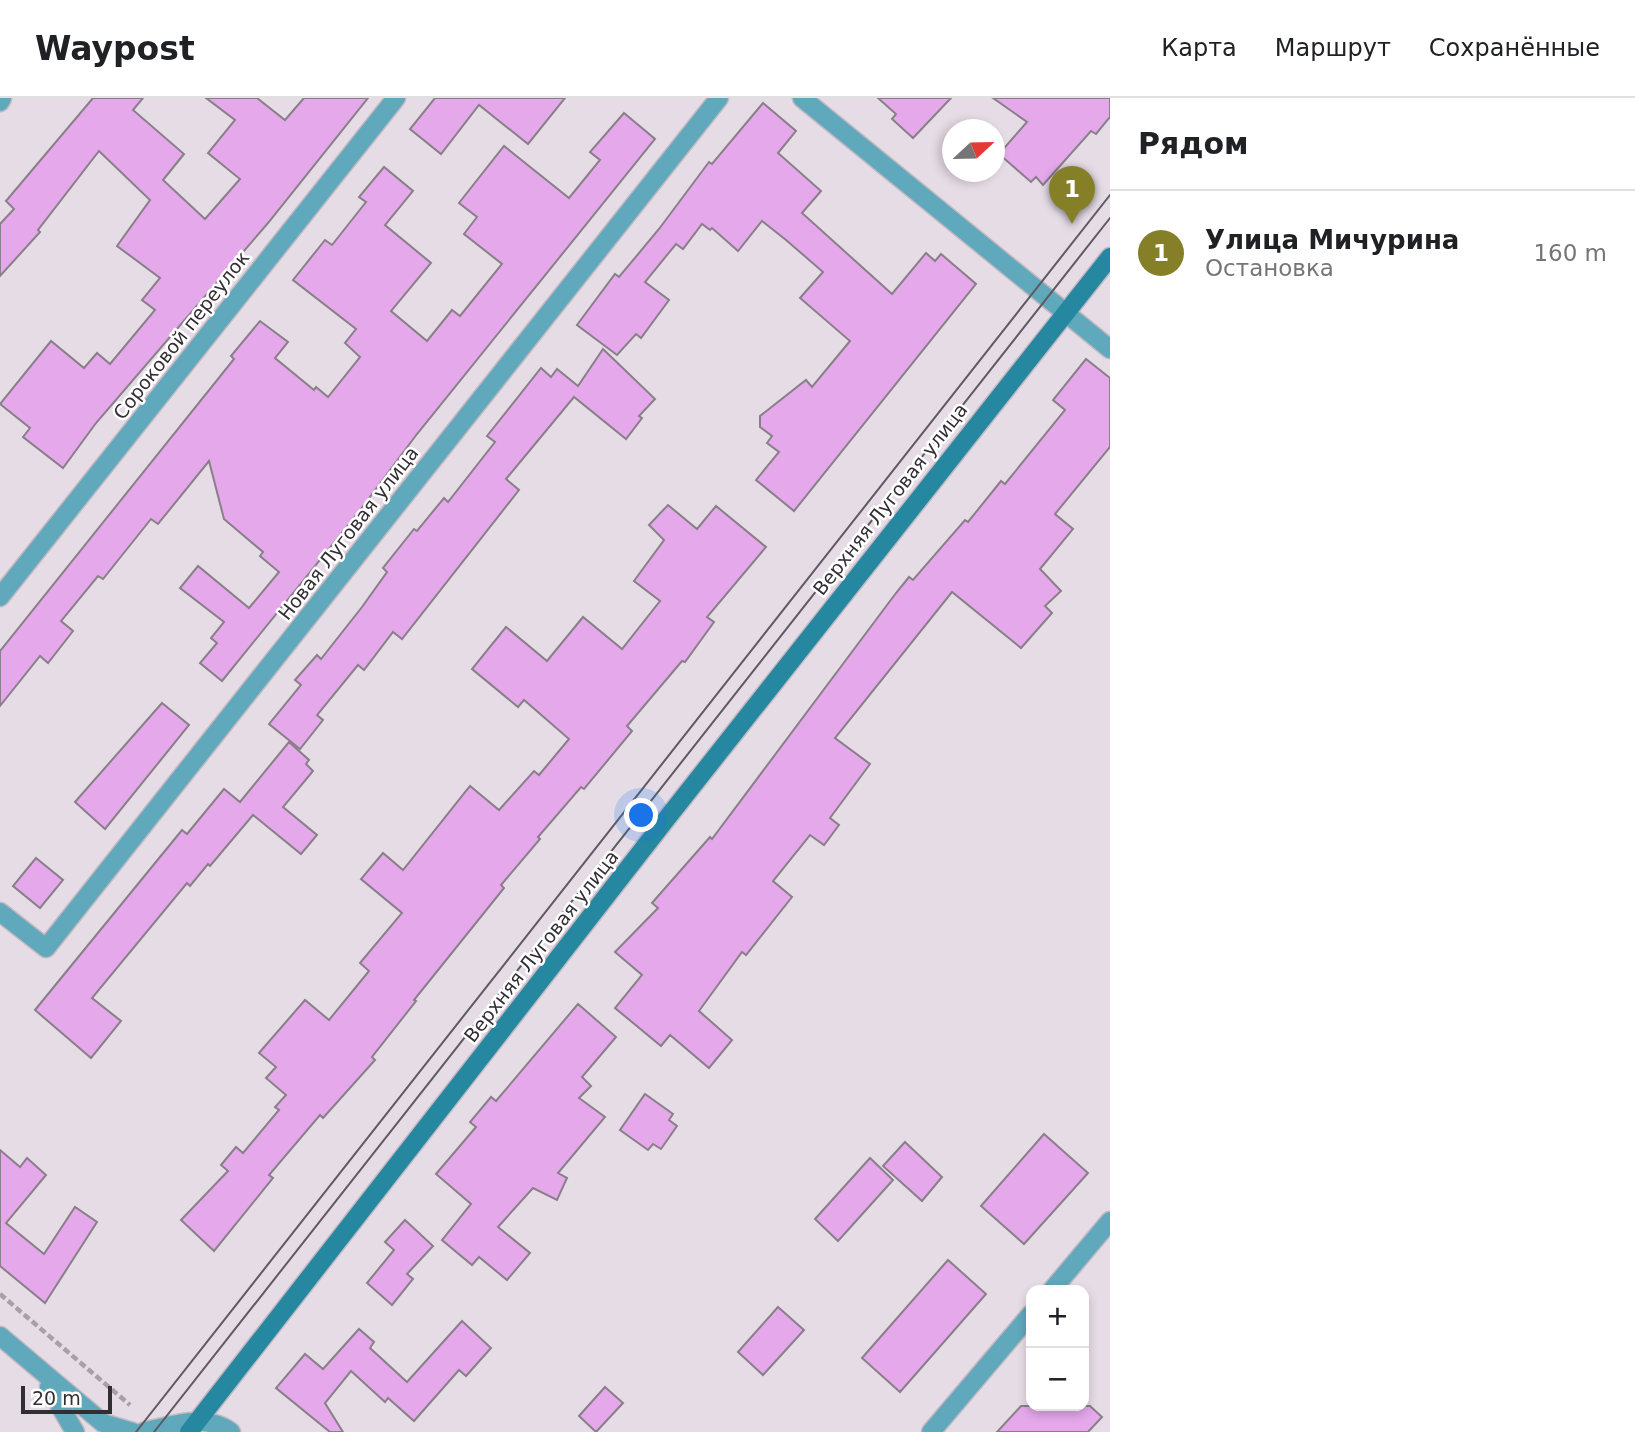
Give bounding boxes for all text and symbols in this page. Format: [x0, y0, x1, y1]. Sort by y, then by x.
text: Waypost [35, 29, 195, 68]
text: Карта [1161, 34, 1237, 62]
text: Маршрут [1275, 34, 1391, 62]
text: Сохранённые [1429, 34, 1600, 62]
north arrow [942, 119, 1005, 182]
text: Рядом [1138, 126, 1249, 161]
pin: 1 [1049, 166, 1095, 224]
text: Улица Мичурина [1205, 225, 1459, 255]
text: 1 [1153, 240, 1169, 266]
text: 160 m [1533, 240, 1607, 266]
street label: Сороковой переулок [109, 247, 253, 423]
text: Остановка [1205, 255, 1334, 281]
street label: Верхняя Луговая улица [808, 399, 972, 599]
street label: Новая Луговая улица [273, 442, 423, 624]
your location [624, 798, 658, 832]
street label: Верхняя Луговая улица [459, 846, 623, 1046]
map controls [1026, 1285, 1089, 1411]
button: + [1026, 1285, 1089, 1348]
button: − [1026, 1348, 1089, 1411]
scale bar [21, 1383, 112, 1415]
text: 20 m [32, 1387, 81, 1409]

